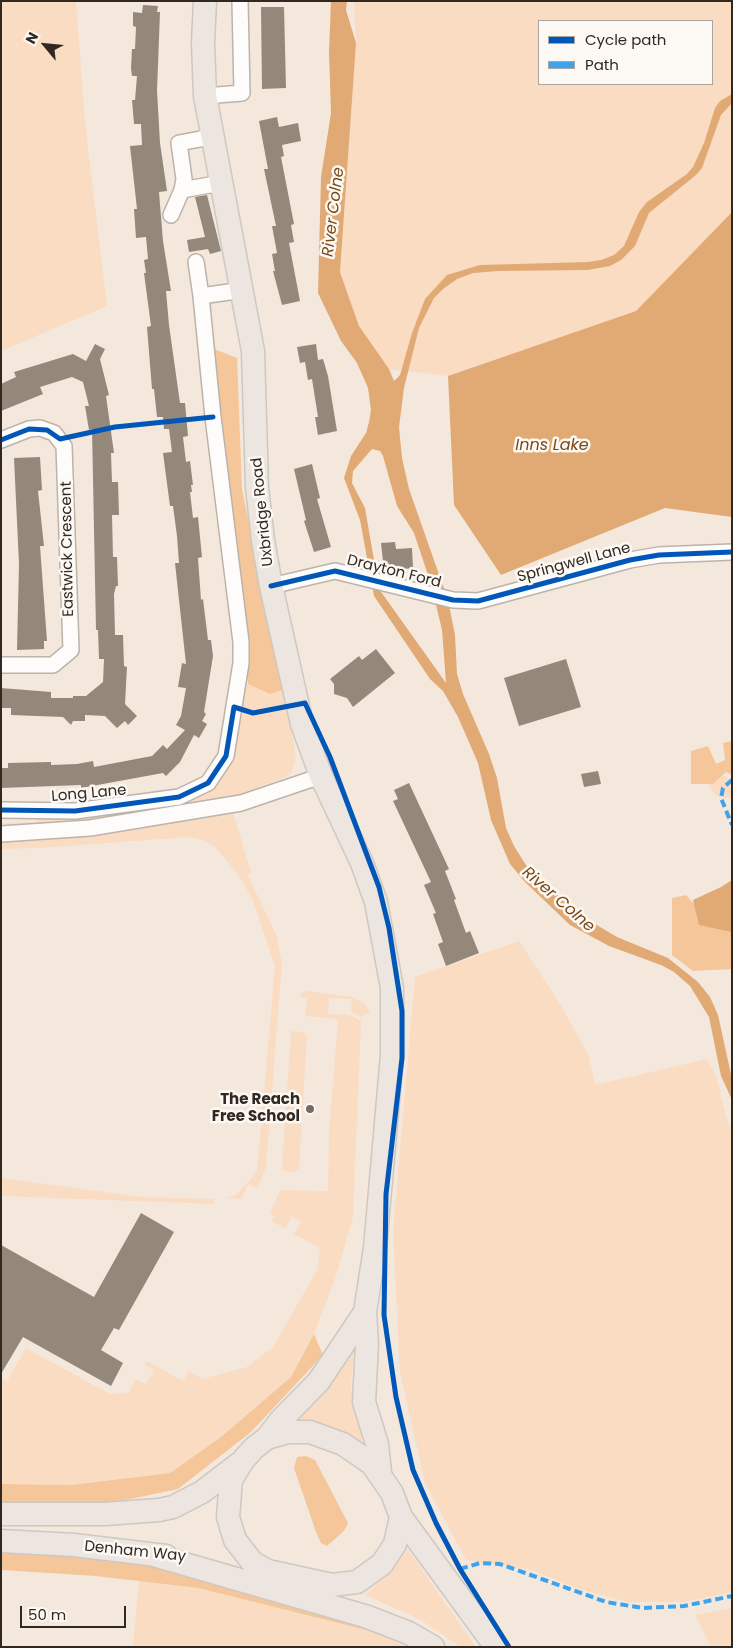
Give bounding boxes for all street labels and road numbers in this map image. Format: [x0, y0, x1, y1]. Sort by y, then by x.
street label: Uxbridge Road [248, 457, 278, 567]
street label: Eastwick Crescent [58, 481, 78, 617]
street label: Springwell Lane [515, 539, 633, 587]
street label: Drayton Ford [345, 552, 443, 592]
street label: Long Lane [51, 782, 127, 806]
street label: Denham Way [83, 1538, 187, 1566]

